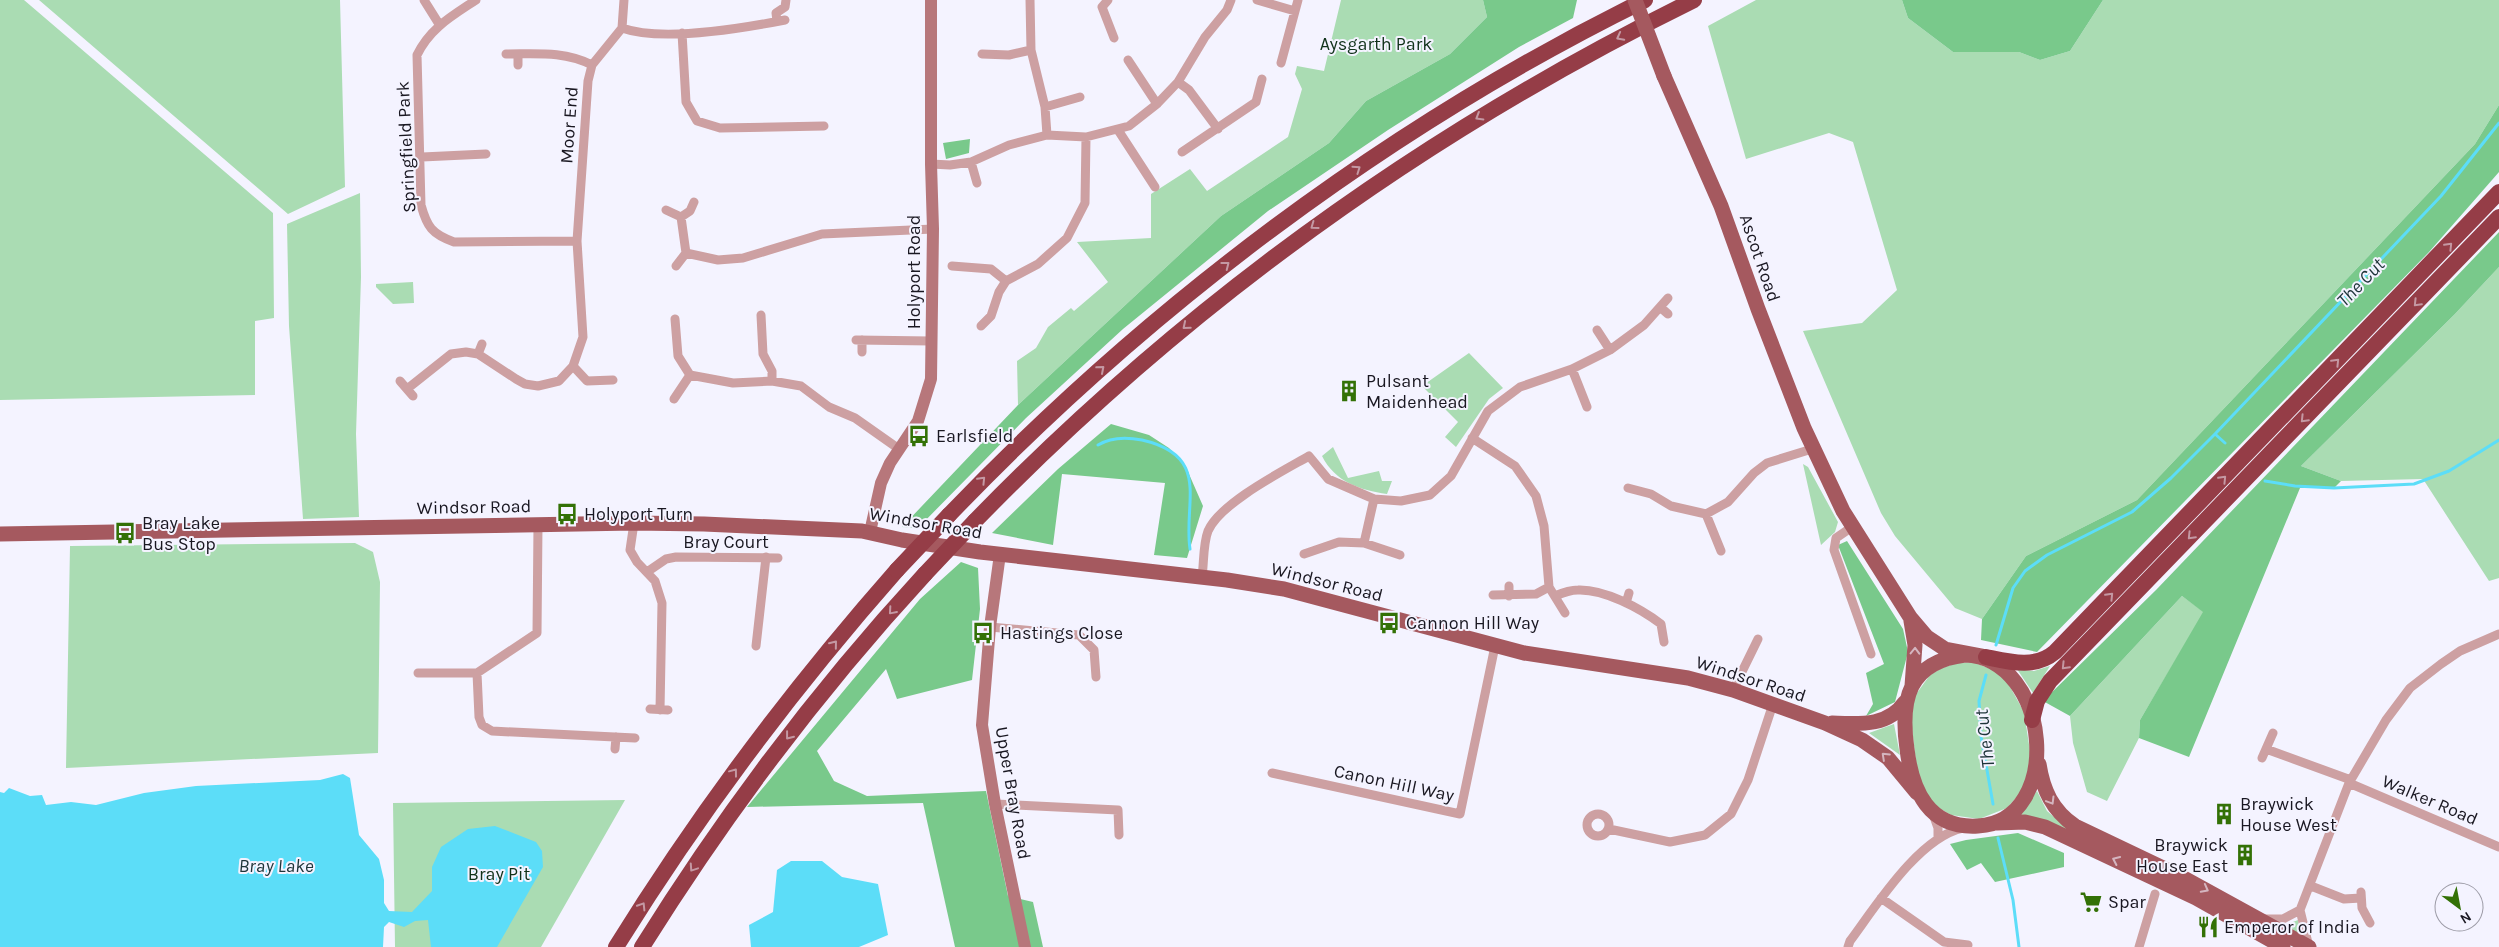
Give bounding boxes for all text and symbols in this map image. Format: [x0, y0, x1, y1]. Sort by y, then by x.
one-way arrow [1616, 31, 1625, 41]
park label: Aysgarth Park [1320, 33, 1432, 55]
street label: Springfield Park [392, 81, 420, 213]
street label: Moor End [555, 86, 583, 164]
one-way arrow [1475, 111, 1484, 121]
one-way arrow [1351, 166, 1361, 175]
street label: Ascot Road [1735, 211, 1785, 305]
street label: Holyport Road [903, 215, 925, 329]
one-way arrow [1310, 220, 1320, 229]
one-way arrow [2443, 243, 2452, 252]
water label: The Cut [2332, 253, 2390, 312]
one-way arrow [1220, 262, 1229, 271]
one-way arrow [2414, 297, 2423, 306]
one-way arrow [1182, 320, 1191, 329]
one-way arrow [2330, 359, 2339, 368]
one-way arrow [1095, 366, 1104, 375]
place label: Pulsant Maidenhead [1366, 370, 1468, 413]
building icon: Pulsant Maidenhead [1336, 378, 1362, 404]
one-way arrow [2301, 414, 2310, 423]
bus stop icon: Earlsfield [906, 423, 932, 449]
place label: Earlsfield [936, 425, 1014, 447]
one-way arrow [2217, 476, 2226, 485]
one-way arrow [976, 477, 985, 486]
street label: Windsor Road [417, 495, 531, 519]
bus stop icon: Holyport Turn [554, 501, 580, 527]
street label: Windsor Road [868, 502, 984, 544]
place label: Holyport Turn [584, 503, 693, 525]
place label: Bray Lake Bus Stop [142, 512, 220, 555]
bus stop icon: Bray Lake Bus Stop [112, 520, 138, 546]
one-way arrow [2188, 530, 2197, 539]
street label: Bray Court [683, 531, 769, 553]
street label: Windsor Road [1269, 557, 1385, 607]
one-way arrow [2104, 592, 2113, 601]
one-way arrow [889, 605, 898, 614]
bus stop icon: Cannon Hill Way [1376, 610, 1402, 636]
place label: Cannon Hill Way [1406, 612, 1540, 634]
bus stop icon: Hastings Close [970, 620, 996, 646]
place label: Hastings Close [1000, 622, 1123, 644]
one-way arrow [828, 640, 837, 649]
one-way arrow [1910, 647, 1920, 654]
street label: Windsor Road [1693, 651, 1809, 707]
one-way arrow [2062, 660, 2071, 669]
water label: The Cut [1970, 708, 2000, 770]
street label: Upper Bray Road [990, 725, 1036, 861]
one-way arrow [786, 730, 794, 739]
one-way arrow [1881, 753, 1890, 762]
street label: Canon Hill Way [1332, 760, 1457, 807]
one-way arrow [728, 769, 736, 778]
street label: Walker Road [2379, 770, 2481, 830]
place label: Braywick House West [2240, 793, 2337, 836]
one-way arrow [2045, 796, 2055, 805]
building icon: Braywick House West [2211, 801, 2237, 827]
place label: Braywick House East [2136, 834, 2228, 877]
building icon: Braywick House East [2232, 842, 2258, 868]
water label: Bray Lake [238, 855, 314, 877]
one-way arrow [2112, 855, 2121, 866]
one-way arrow [690, 862, 700, 871]
park label: Bray Pit [468, 863, 530, 885]
north arrow [2434, 882, 2484, 932]
one-way arrow [2200, 883, 2209, 893]
supermarket icon: Spar [2078, 889, 2104, 915]
place label: Spar [2108, 891, 2146, 913]
one-way arrow [635, 902, 645, 911]
text: N [2457, 908, 2474, 927]
restaurant icon: Emperor of India [2195, 914, 2221, 940]
place label: Emperor of India [2224, 916, 2360, 938]

